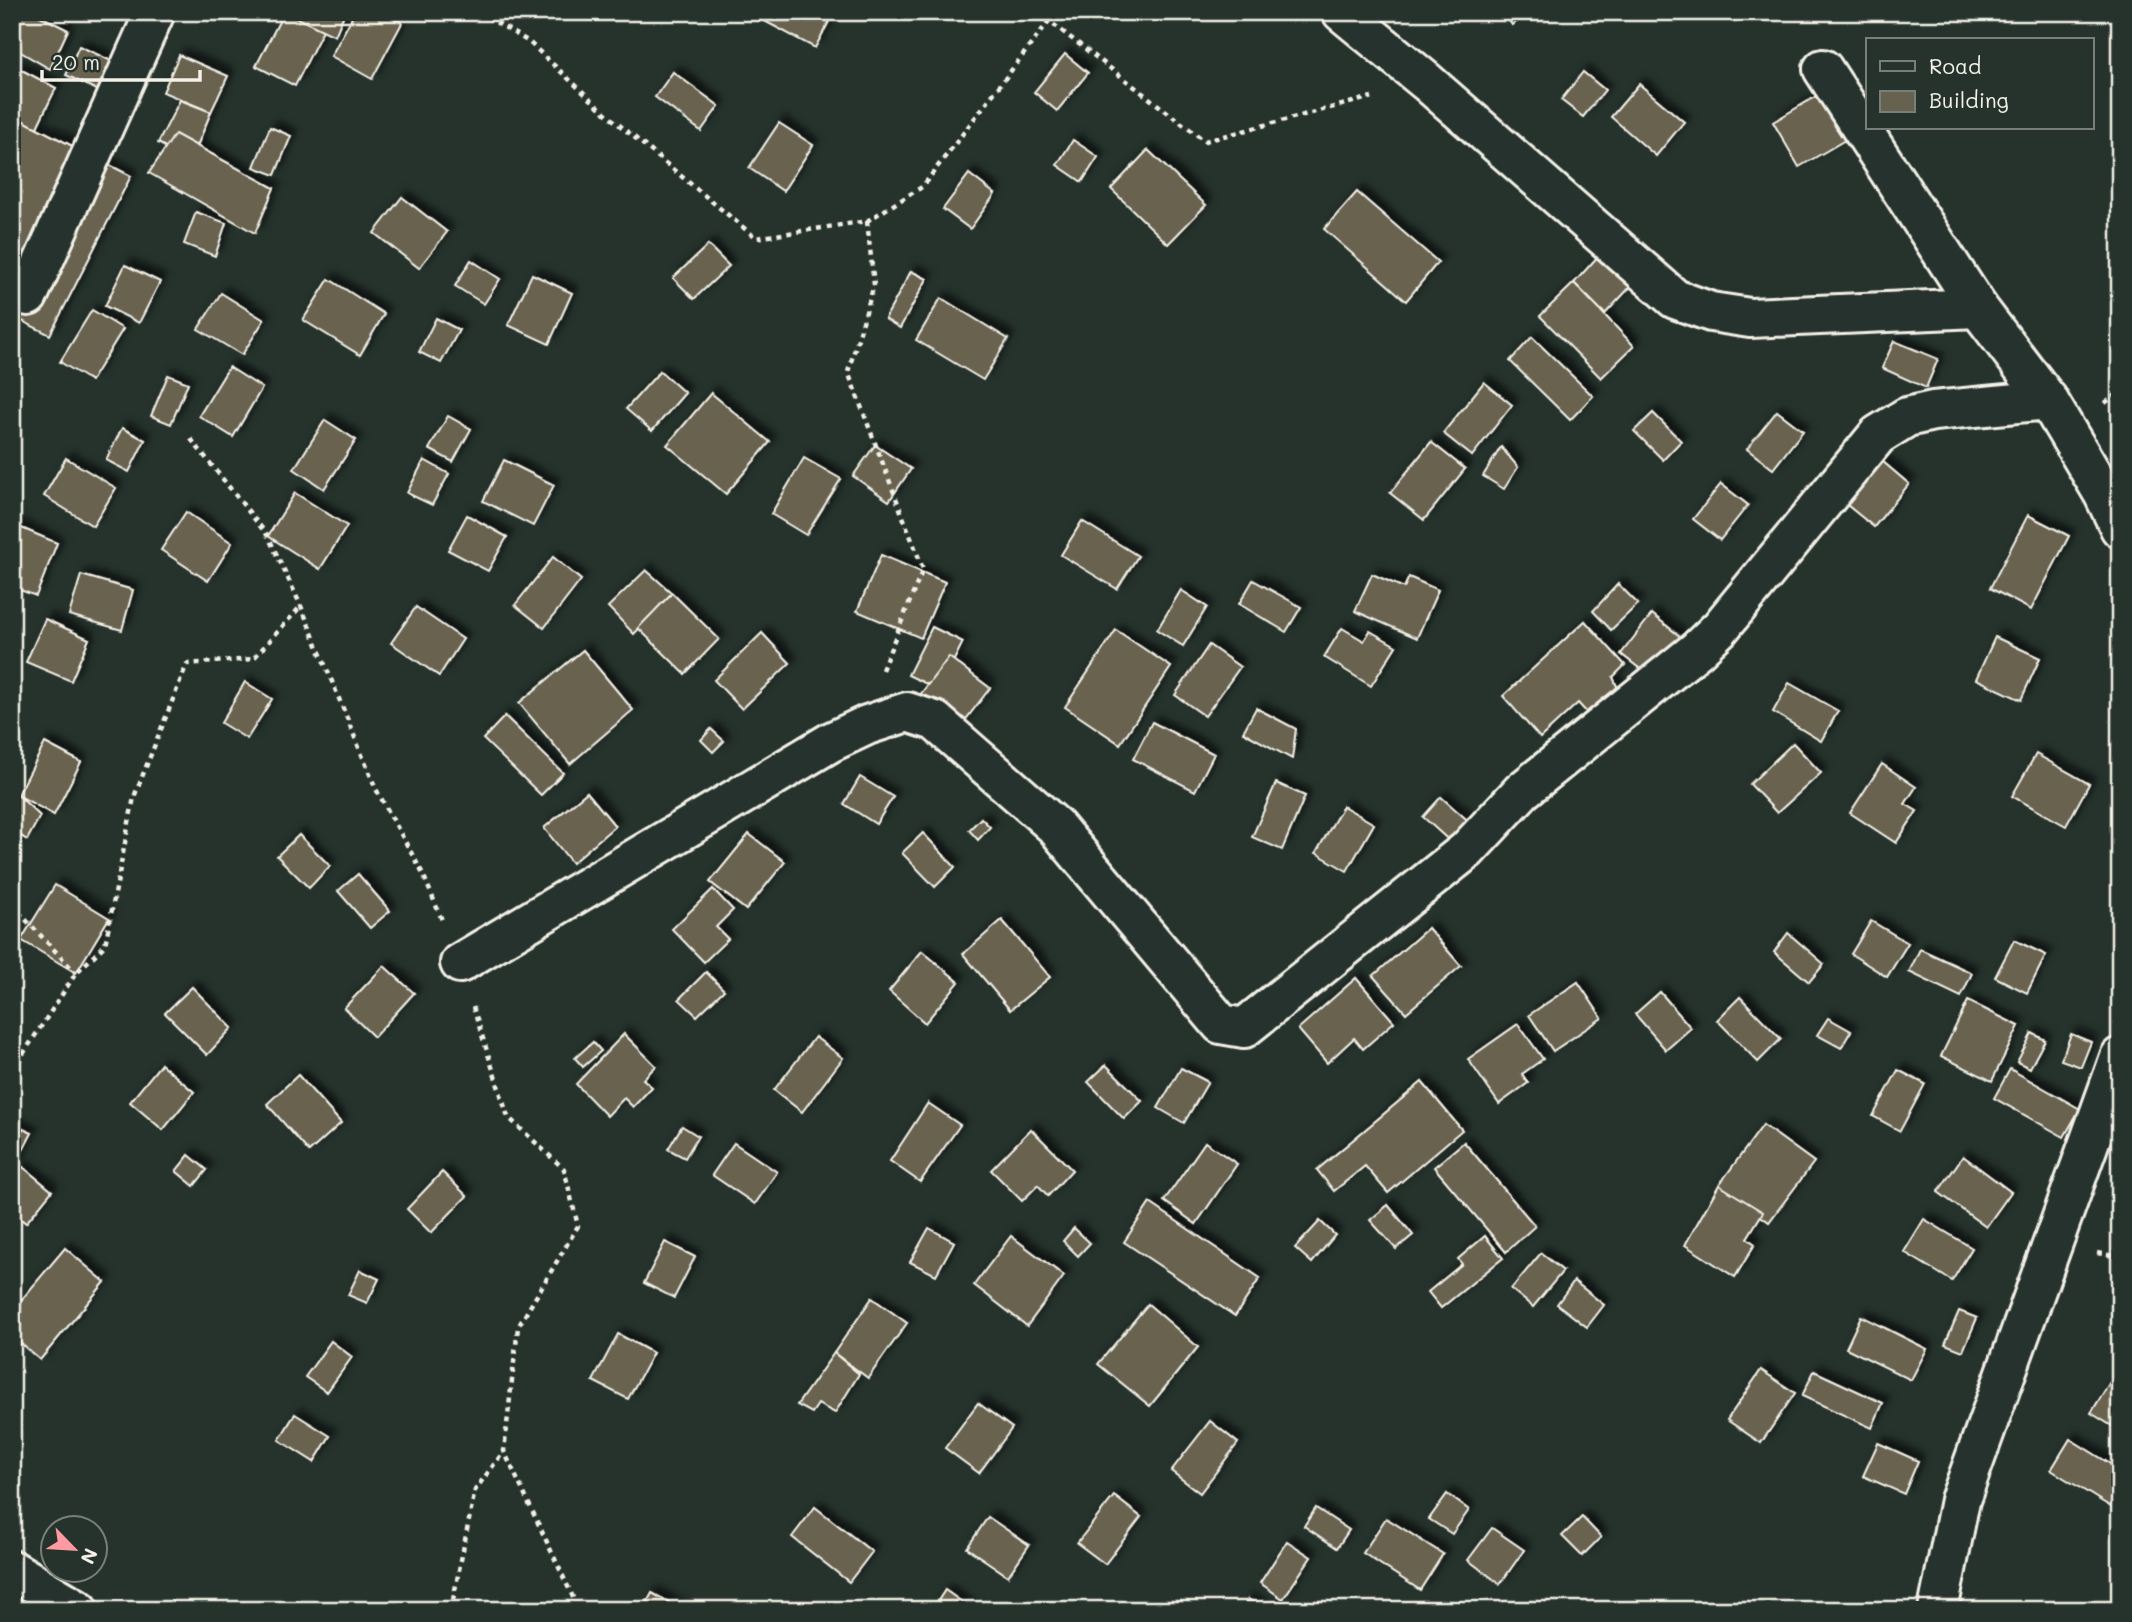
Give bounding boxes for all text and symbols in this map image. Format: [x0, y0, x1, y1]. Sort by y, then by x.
scale bar [42, 38, 200, 82]
legend [1866, 38, 2094, 130]
text: 20 m [52, 48, 100, 75]
text: Road [1929, 52, 1981, 79]
text: Building [1929, 86, 2009, 113]
north arrow [38, 1514, 108, 1584]
text: N [75, 1545, 104, 1568]

